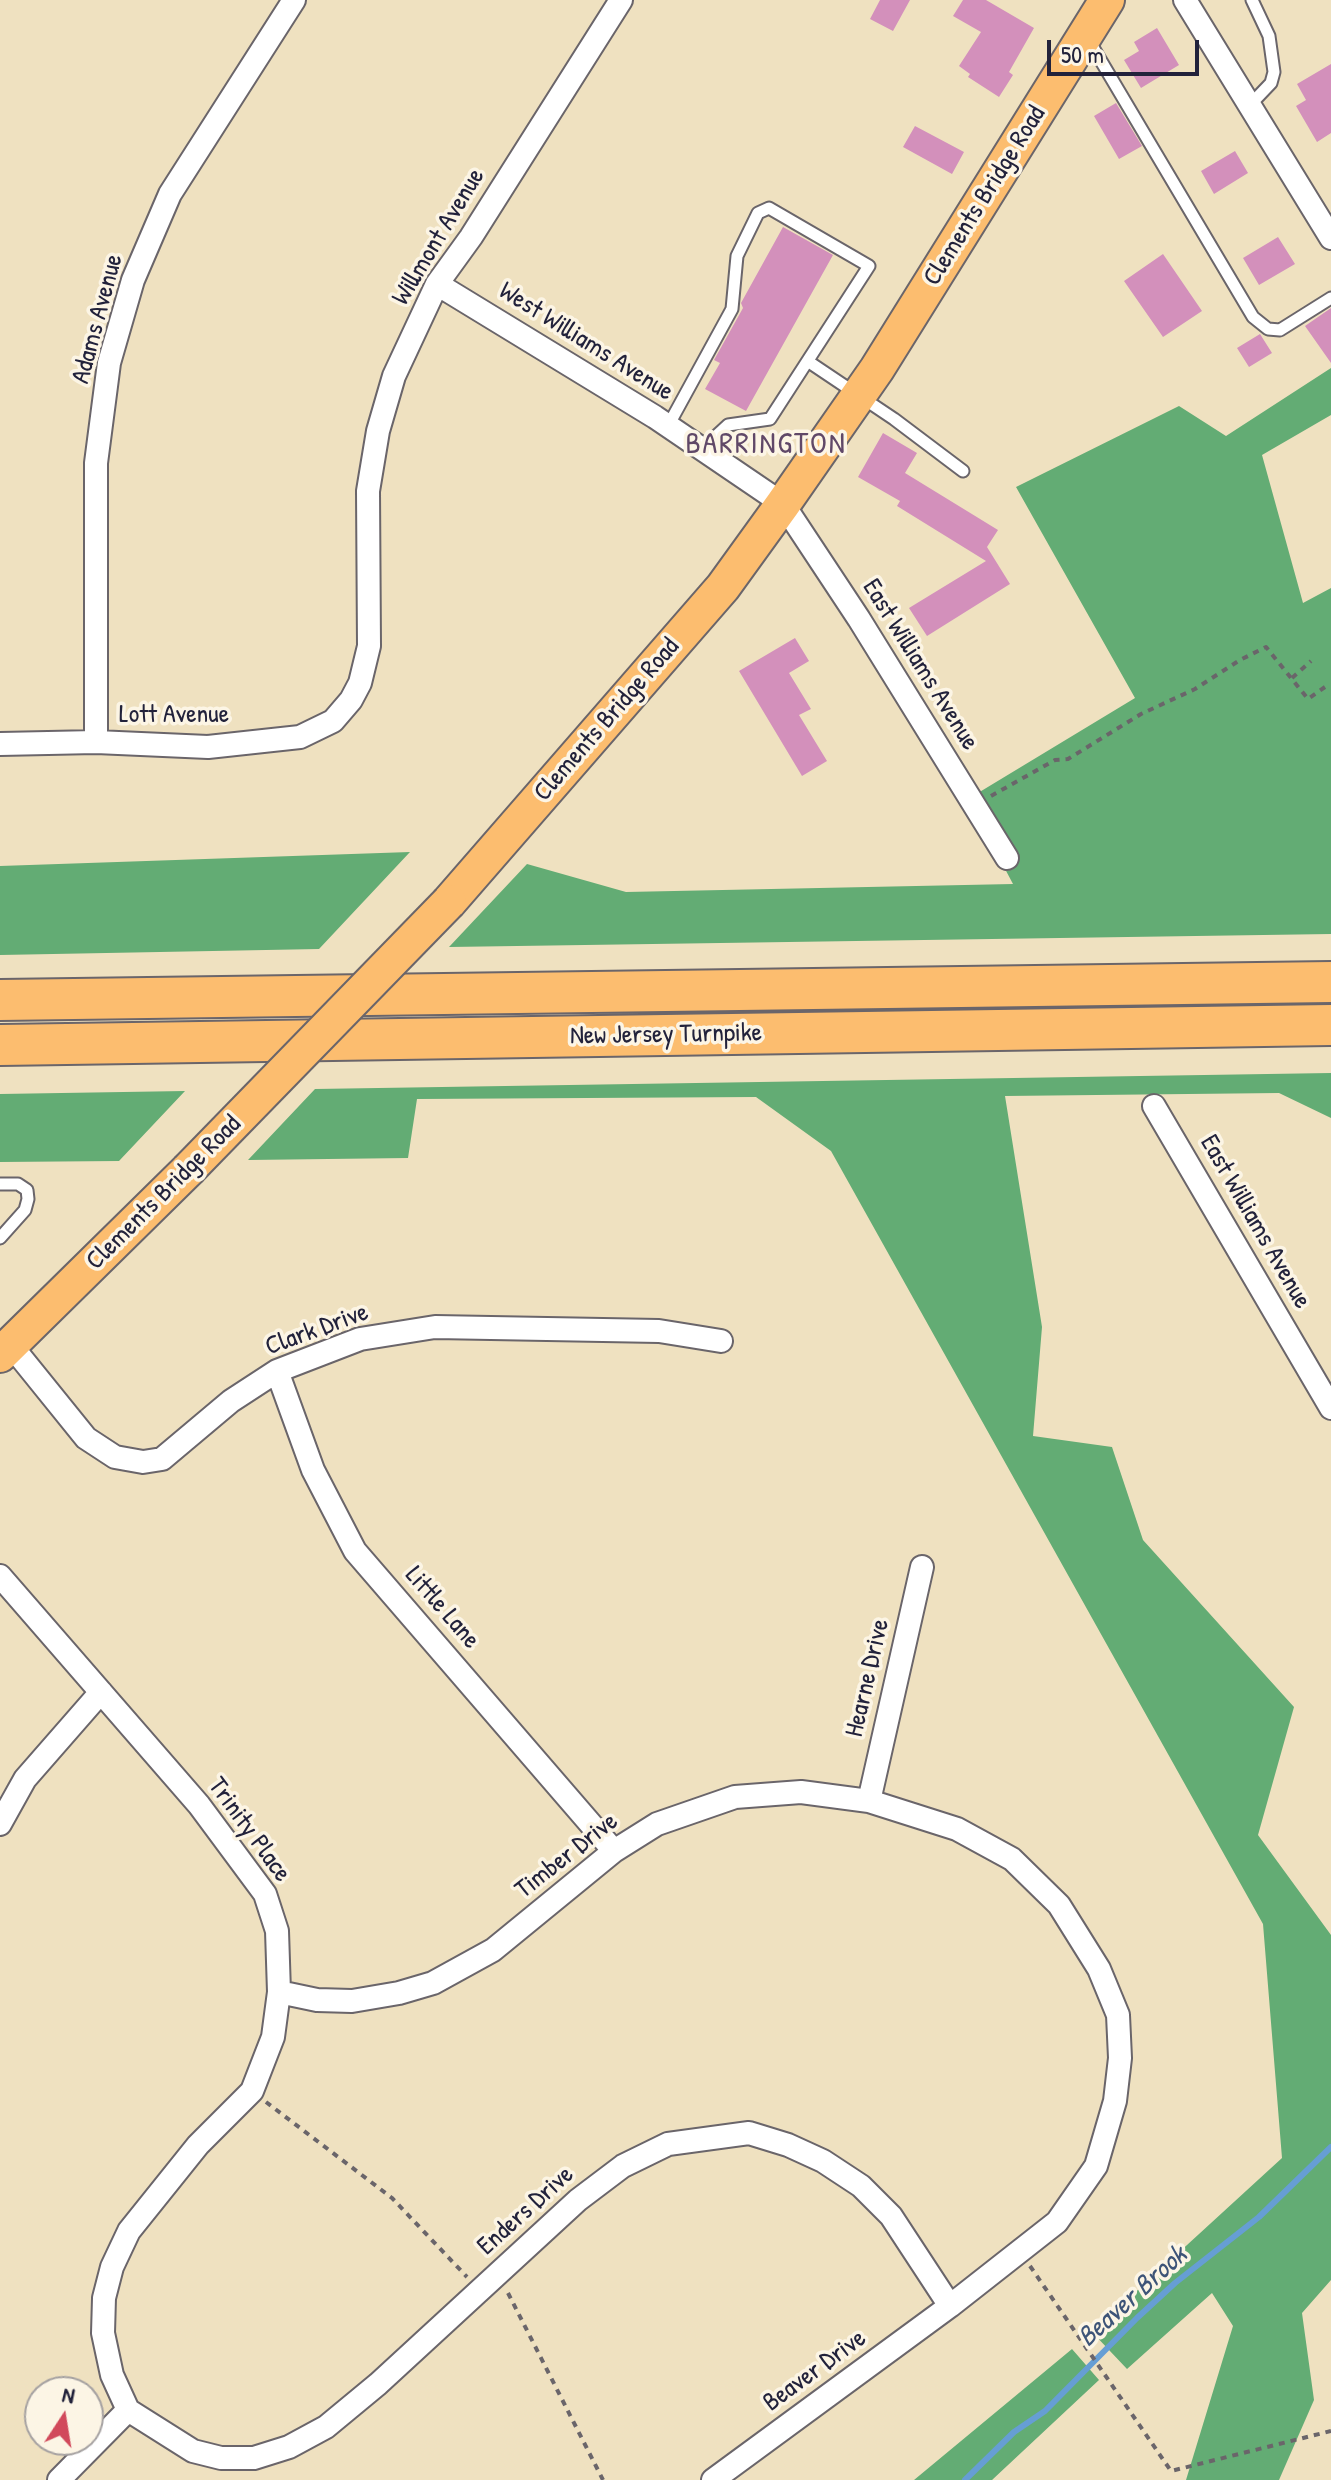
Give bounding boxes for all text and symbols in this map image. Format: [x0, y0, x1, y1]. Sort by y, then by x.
scale bar [1051, 24, 1203, 74]
text: 50 m [1061, 38, 1104, 70]
street label: Clements Bridge Road [917, 100, 1053, 292]
street label: Willmont Avenue [386, 163, 492, 311]
street label: Adams Avenue [66, 251, 130, 387]
street label: West Williams Avenue [493, 276, 679, 408]
district label: BARRINGTON [685, 427, 847, 463]
street label: East Williams Avenue [855, 574, 985, 756]
street label: Clements Bridge Road [528, 632, 686, 808]
street label: Lott Avenue [119, 699, 229, 731]
street label: New Jersey Turnpike [570, 1018, 762, 1052]
street label: Clements Bridge Road [80, 1109, 248, 1277]
street label: East Williams Avenue [1193, 1130, 1317, 1314]
street label: Clark Drive [261, 1297, 373, 1363]
street label: Little Lane [398, 1561, 486, 1655]
street label: Hearne Drive [839, 1616, 897, 1740]
street label: Trinity Place [201, 1772, 297, 1888]
street label: Timber Drive [509, 1806, 625, 1906]
street label: Enders Drive [471, 2160, 581, 2262]
water label: Beaver Brook [1072, 2239, 1194, 2355]
street label: Beaver Drive [758, 2323, 872, 2419]
north arrow [24, 2376, 104, 2456]
text: N [60, 2379, 77, 2410]

